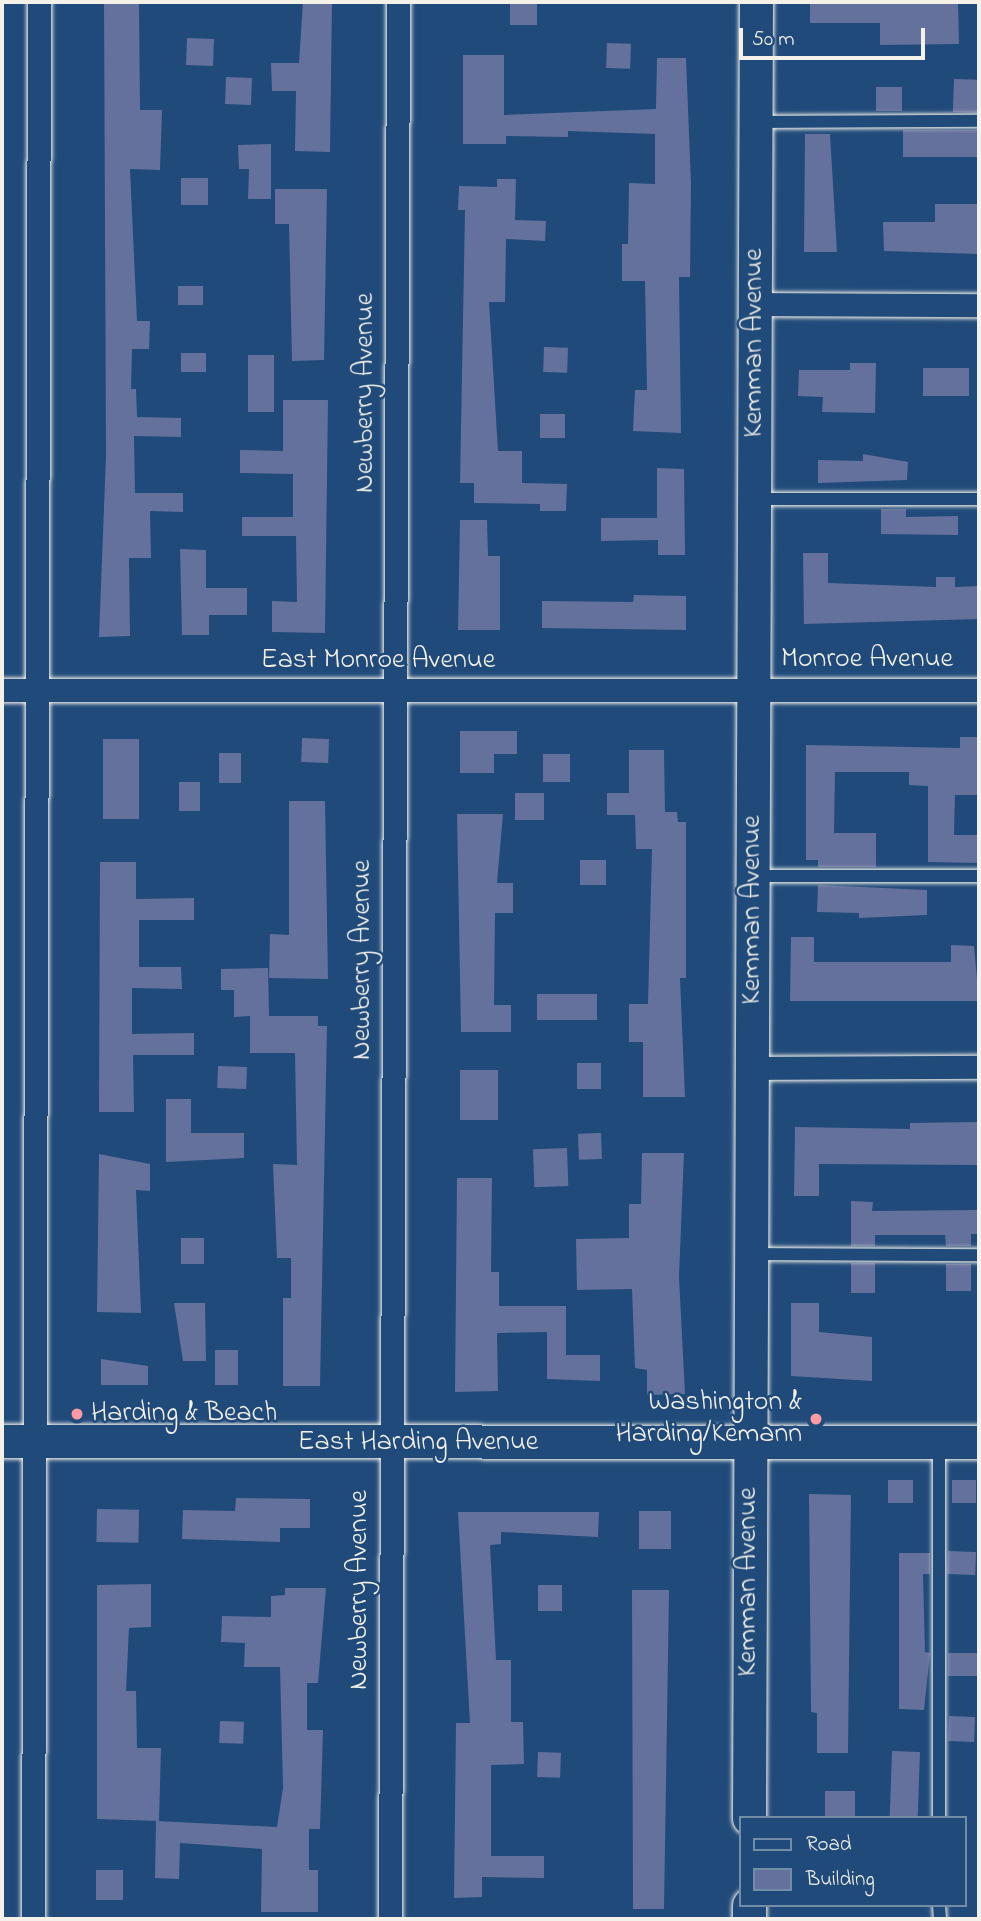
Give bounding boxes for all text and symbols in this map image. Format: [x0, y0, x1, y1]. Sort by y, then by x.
scale bar [743, 14, 928, 58]
text: 50 m [752, 25, 795, 55]
street label: Kemman Avenue [738, 248, 772, 438]
street label: Newberry Avenue [349, 293, 383, 493]
street label: Monroe Avenue [781, 643, 953, 677]
street label: East Monroe Avenue [261, 644, 495, 678]
street label: Kemman Avenue [736, 815, 770, 1005]
street label: Newberry Avenue [346, 860, 380, 1060]
place label: Washington & Harding/Kemann [615, 1386, 802, 1452]
place label: Harding & Beach [91, 1397, 277, 1431]
marker: Harding & Beach [69, 1406, 85, 1422]
marker: Washington & Harding/Kemann [808, 1411, 824, 1427]
street label: East Harding Avenue [298, 1426, 538, 1460]
street label: Kemman Avenue [732, 1487, 766, 1677]
street label: Newberry Avenue [343, 1490, 377, 1690]
legend [740, 1816, 967, 1907]
text: Road [806, 1830, 852, 1860]
text: Building [806, 1865, 875, 1895]

